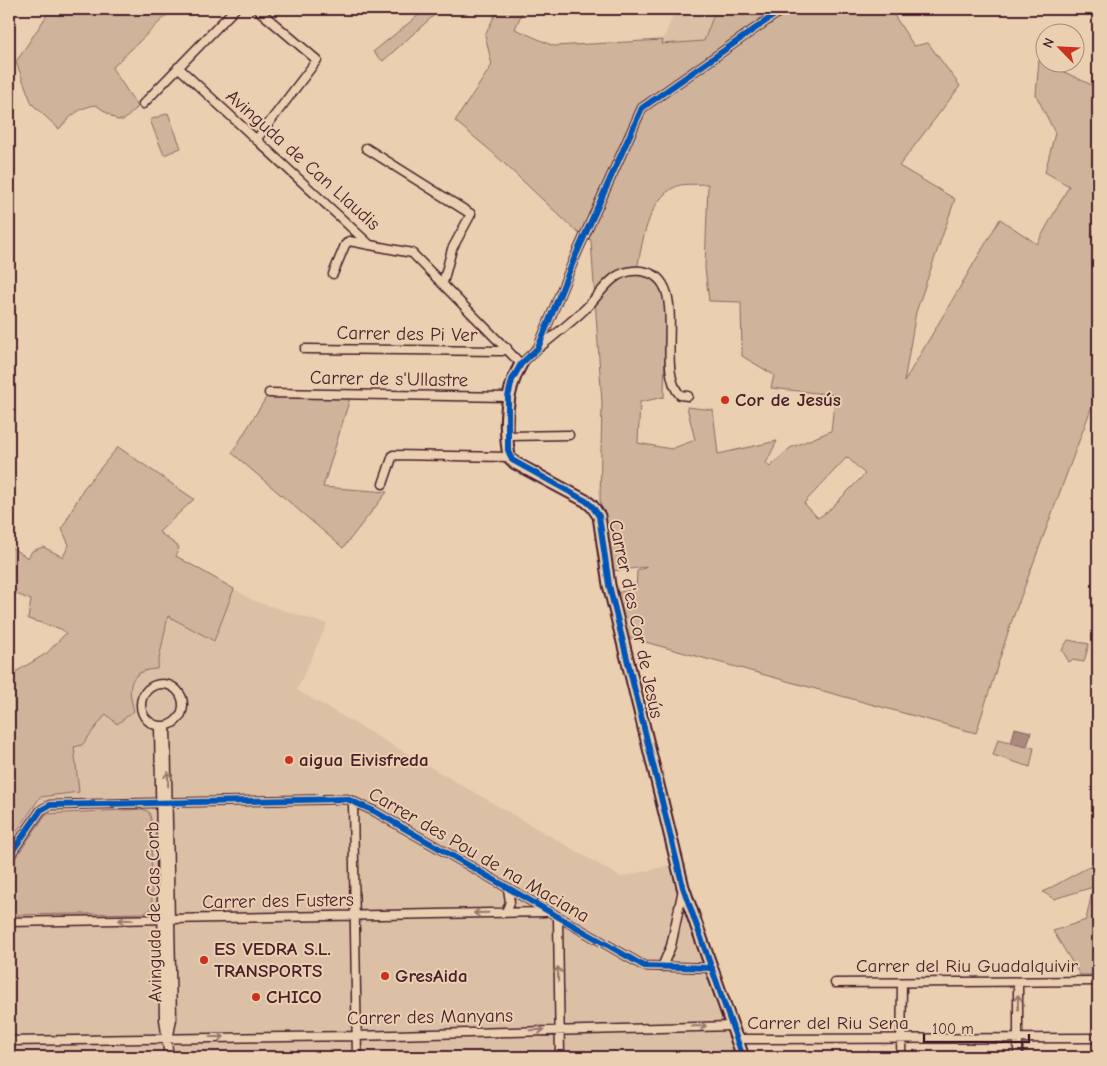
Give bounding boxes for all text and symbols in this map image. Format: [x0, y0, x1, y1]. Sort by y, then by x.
north arrow [1034, 22, 1084, 72]
text: N [1039, 35, 1058, 51]
street label: Avinguda de Can Llaudis [221, 85, 385, 235]
street label: Carrer des Pi Ver [336, 322, 478, 346]
street label: Carrer de s'Ullastre [310, 367, 468, 391]
place label: Cor de Jesús [735, 389, 841, 411]
marker: Cor de Jesús [719, 394, 731, 406]
street label: Carrer d'es Cor de Jesús [604, 518, 668, 720]
place label: aigua Eivisfreda [299, 749, 429, 771]
marker: aigua Eivisfreda [283, 754, 295, 766]
one-way arrow [163, 771, 173, 788]
street label: Carrer des Pou de na Maciana [365, 783, 593, 927]
street label: Avinguda de Cas Corb [141, 821, 167, 1003]
street label: Carrer des Fusters [202, 889, 354, 913]
one-way arrow [473, 908, 489, 917]
one-way arrow [118, 915, 134, 925]
place label: ES VEDRA S.L. TRANSPORTS [214, 938, 331, 982]
marker: ES VEDRA S.L. TRANSPORTS [198, 954, 210, 966]
street label: Carrer del Riu Guadalquivir [856, 955, 1079, 977]
place label: GresAida [395, 965, 468, 987]
one-way arrow [553, 966, 563, 982]
marker: GresAida [379, 970, 391, 982]
place label: CHICO [266, 986, 322, 1008]
marker: CHICO [250, 991, 262, 1003]
one-way arrow [1013, 994, 1023, 1010]
street label: Carrer des Manyans [347, 1005, 513, 1029]
scale bar [924, 1011, 1030, 1043]
street label: Carrer del Riu Sena [747, 1012, 909, 1034]
text: 100 m [932, 1020, 974, 1038]
one-way arrow [691, 1022, 707, 1031]
one-way arrow [529, 1026, 545, 1035]
one-way arrow [208, 1032, 225, 1042]

